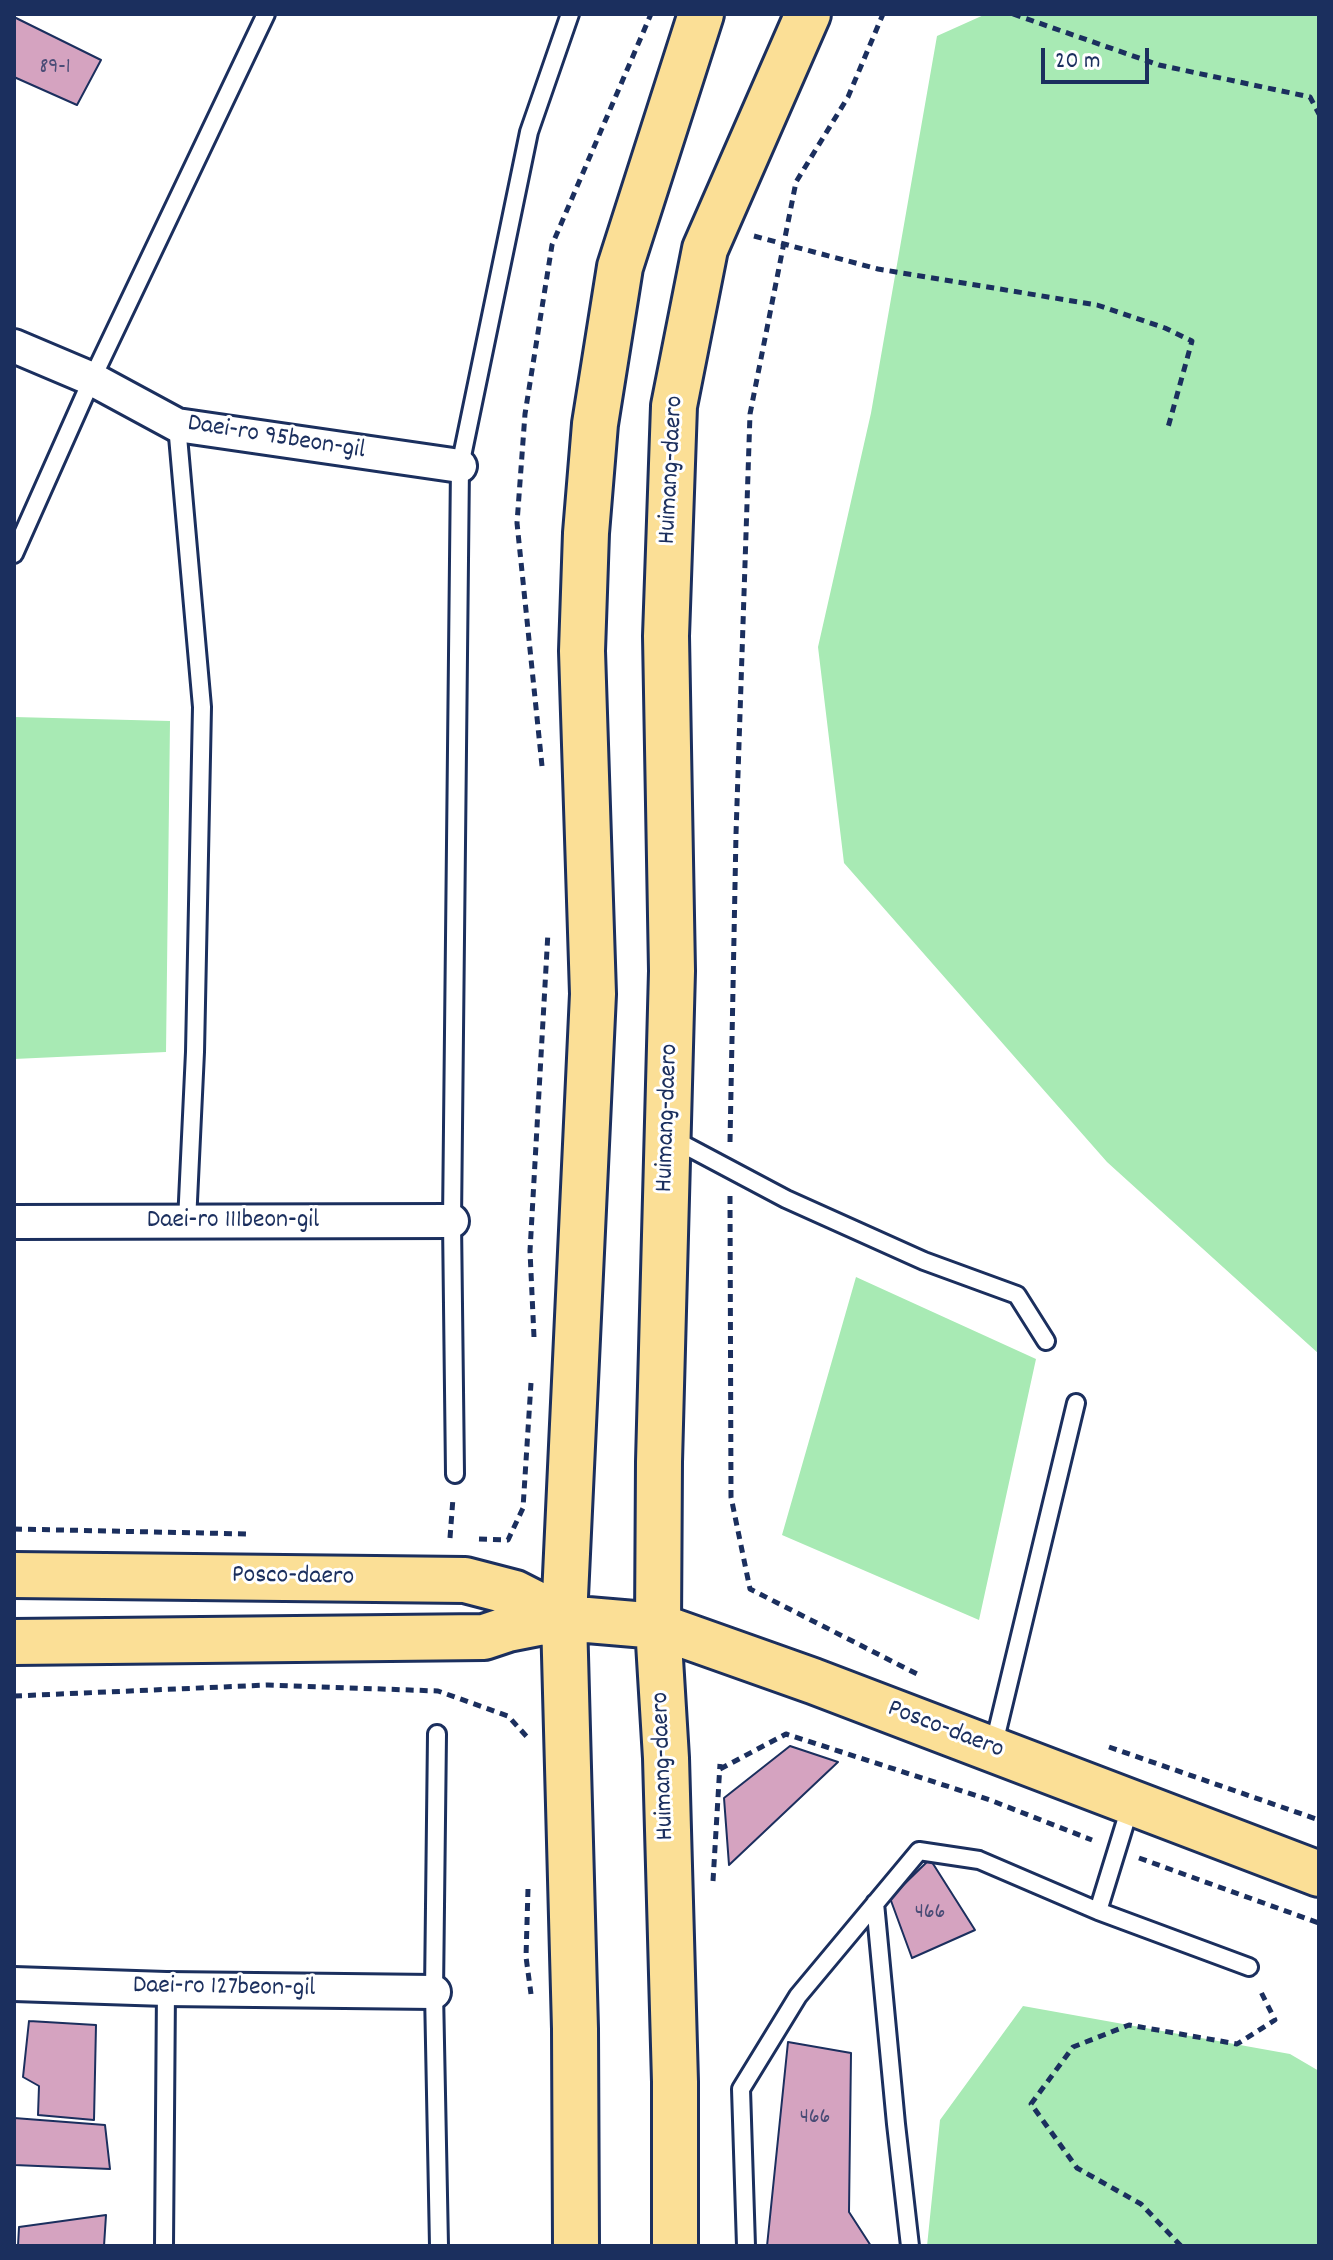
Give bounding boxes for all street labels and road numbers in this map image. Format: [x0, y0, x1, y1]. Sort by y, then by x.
street label: Huimang-daero [654, 395, 692, 545]
street label: Daei-ro 95beon-gil [185, 410, 367, 468]
street label: Huimang-daero [651, 1043, 687, 1193]
street label: Daei-ro 111beon-gil [147, 1206, 319, 1238]
street label: Posco-daero [232, 1561, 354, 1595]
street label: Huimang-daero [647, 1691, 683, 1841]
street label: Posco-daero [882, 1695, 1008, 1767]
street label: Daei-ro 127beon-gil [133, 1972, 315, 2006]

